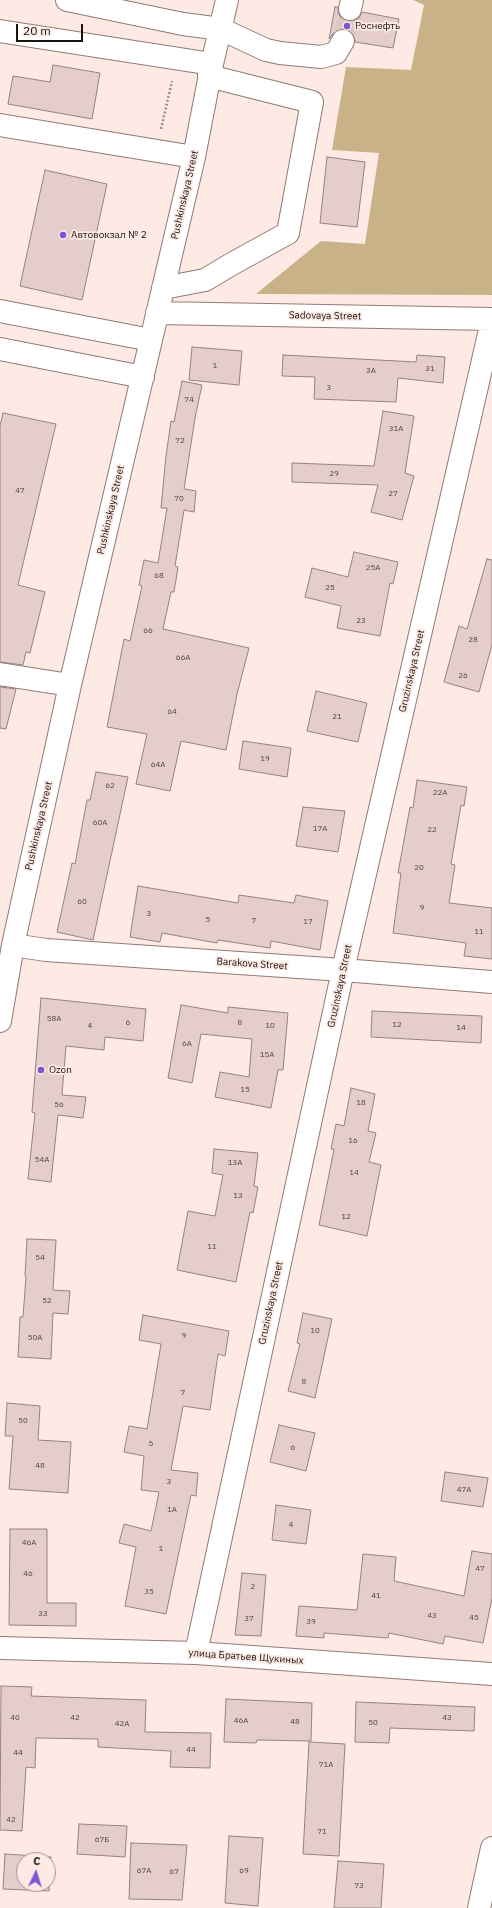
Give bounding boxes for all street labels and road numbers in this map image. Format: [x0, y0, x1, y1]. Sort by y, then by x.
street label: Pushkinskaya Street [169, 149, 201, 241]
street label: Sadovaya Street [289, 309, 361, 323]
street label: Pushkinskaya Street [95, 464, 127, 556]
street label: Gruzinskaya Street [397, 628, 427, 714]
street label: Pushkinskaya Street [23, 780, 55, 872]
street label: Gruzinskaya Street [325, 943, 355, 1029]
street label: Barakova Street [216, 956, 288, 972]
street label: Gruzinskaya Street [256, 1260, 286, 1346]
street label: улица Братьев Щукиных [188, 1647, 304, 1667]

